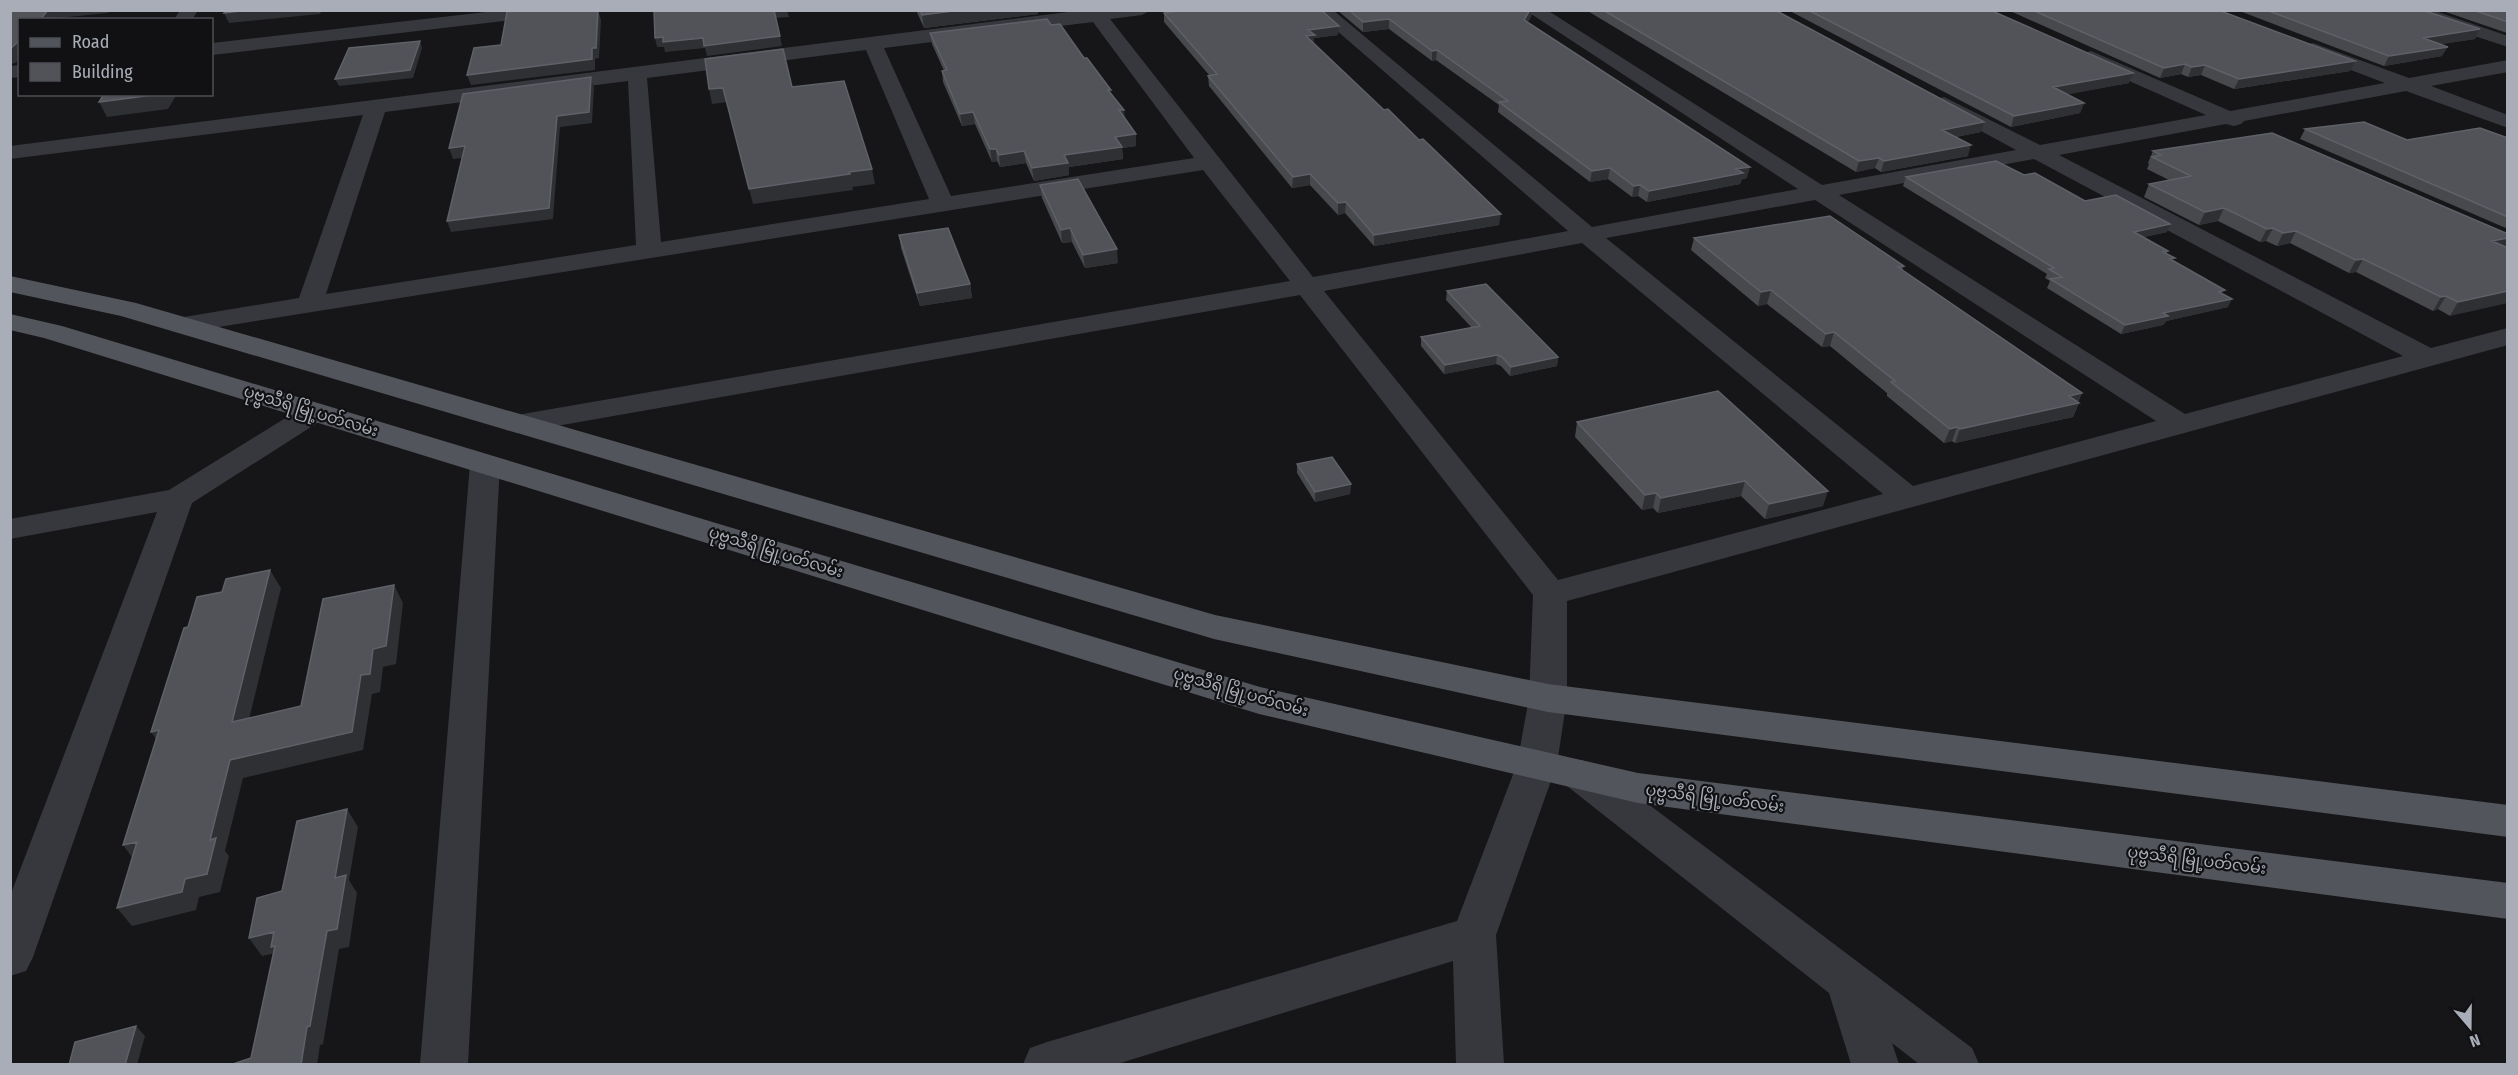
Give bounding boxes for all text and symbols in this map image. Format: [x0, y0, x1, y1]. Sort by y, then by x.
legend [18, 18, 213, 96]
text: Road [72, 31, 109, 53]
text: Building [72, 61, 133, 83]
street label: ပုဗ္ဗသီရိ မြို့ပတ်လမ်း [240, 380, 381, 445]
street label: ပုဗ္ဗသီရိ မြို့ပတ်လမ်း [705, 521, 846, 586]
street label: ပုဗ္ဗသီရိ မြို့ပတ်လမ်း [1170, 662, 1311, 725]
street label: ပုဗ္ဗသီရိ မြို့ပတ်လမ်း [1644, 778, 1786, 821]
street label: ပုဗ္ဗသီရိ မြို့ပတ်လမ်း [2126, 840, 2268, 883]
north arrow [2440, 997, 2500, 1057]
text: N [2467, 1030, 2483, 1051]

